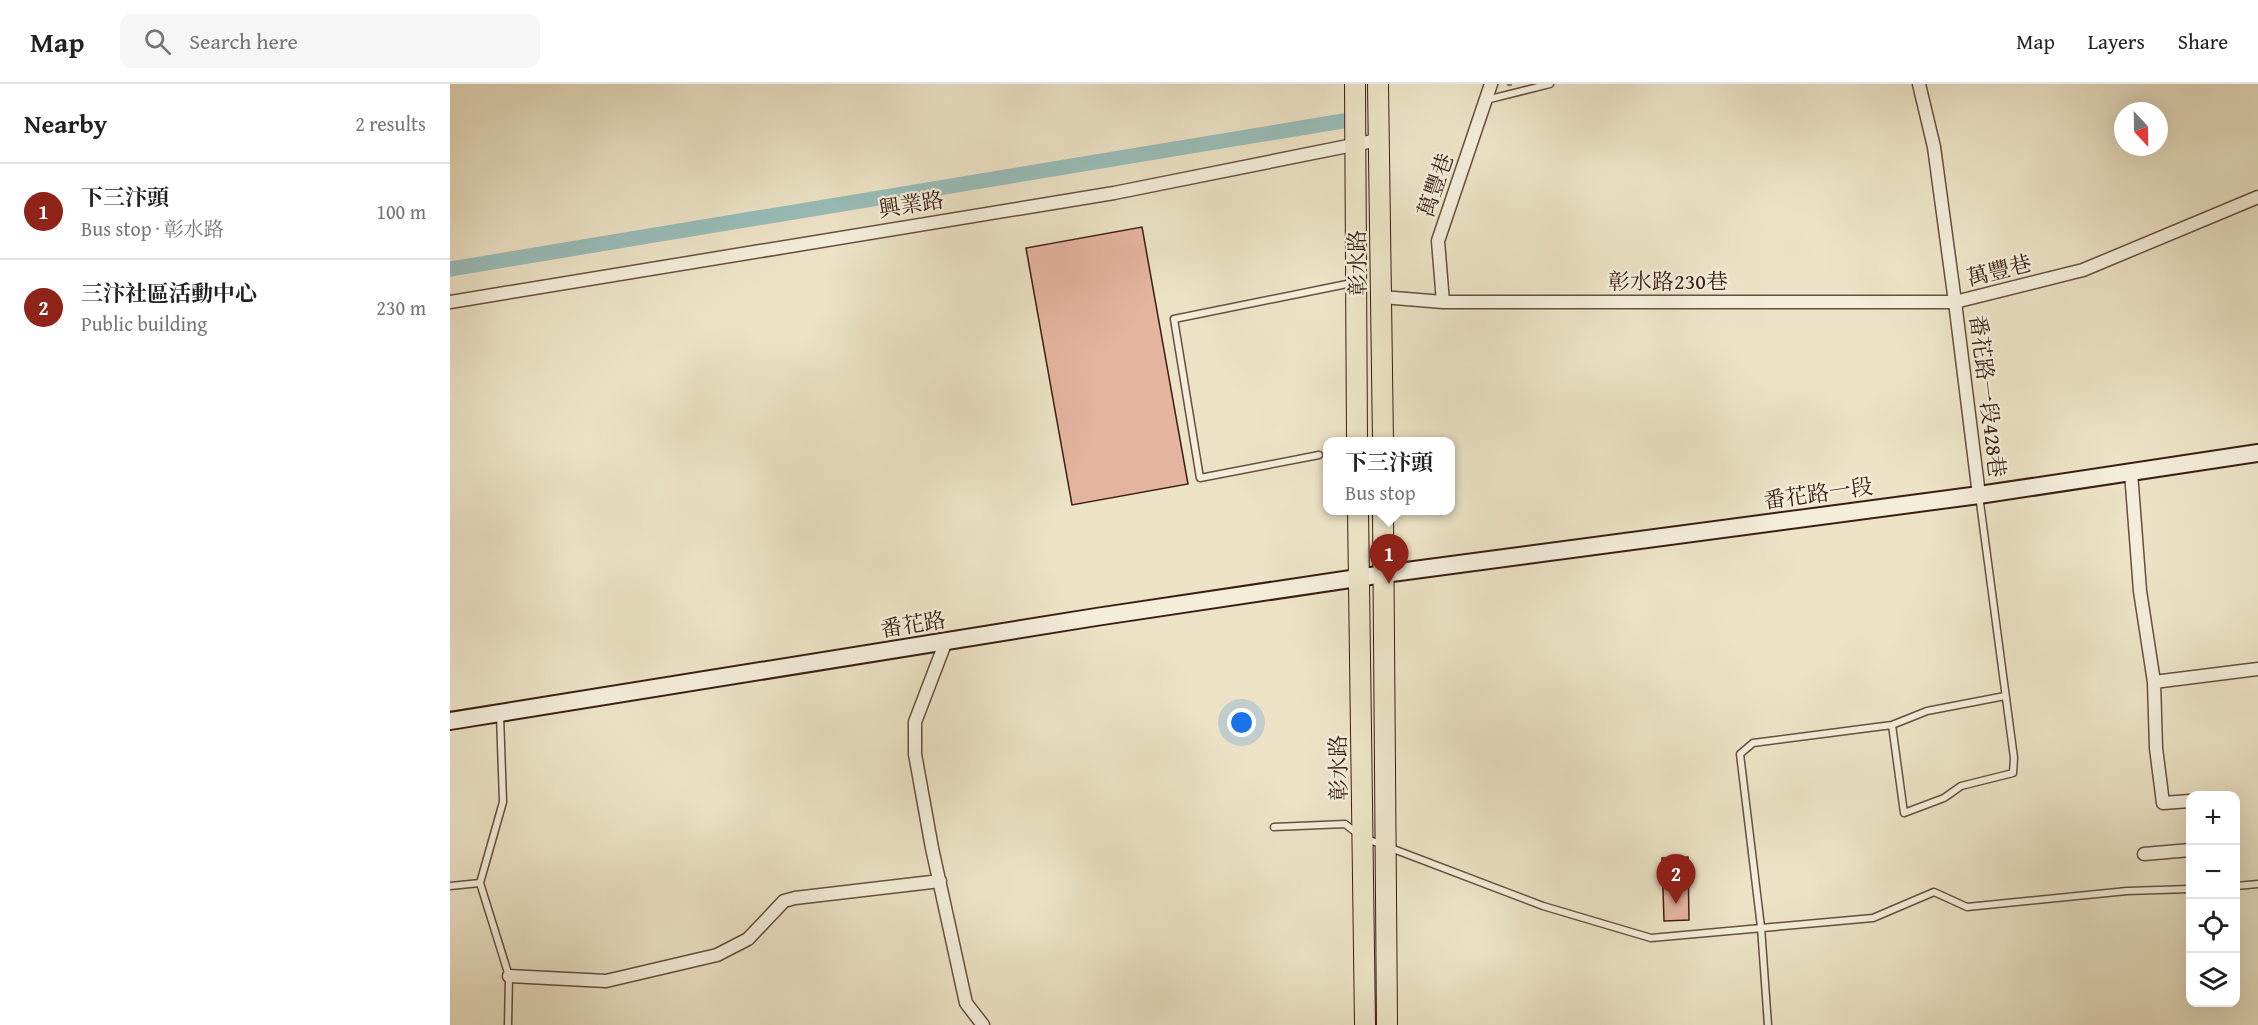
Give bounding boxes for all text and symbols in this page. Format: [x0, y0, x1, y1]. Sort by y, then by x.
search box [120, 14, 540, 68]
text: Map [30, 21, 84, 62]
icon: search [141, 25, 174, 58]
text: Search here [189, 25, 298, 57]
text: Map [2016, 26, 2055, 57]
text: Layers [2088, 26, 2145, 57]
text: Share [2178, 26, 2228, 57]
north arrow [2114, 102, 2168, 156]
text: Nearby [24, 104, 107, 143]
text: 2 results [355, 109, 426, 138]
street label: 萬豐巷 [1409, 149, 1461, 221]
text: 下三汴頭 [81, 181, 169, 213]
street label: 興業路 [876, 183, 946, 225]
text: 1 [38, 197, 49, 226]
text: 100 m [376, 197, 426, 226]
text: Bus stop · 彰水路 [81, 214, 224, 243]
street label: 彰水路 [1340, 230, 1374, 296]
street label: 萬豐巷 [1963, 246, 2035, 294]
street label: 彰水路230巷 [1608, 265, 1728, 297]
text: 三汴社區活動中心 [81, 277, 257, 309]
text: 2 [38, 293, 49, 322]
text: 230 m [376, 293, 426, 322]
text: Public building [81, 309, 207, 338]
street label: 番花路一段428巷 [1962, 313, 2014, 479]
popup [1323, 437, 1455, 515]
text: 下三汴頭 [1345, 446, 1433, 478]
street label: 番花路一段 [1761, 470, 1875, 516]
text: Bus stop [1345, 478, 1415, 507]
pin: 1 [1370, 534, 1408, 584]
street label: 番花路 [878, 603, 948, 645]
your location [1227, 708, 1256, 737]
street label: 彰水路 [1321, 735, 1355, 801]
map controls [2186, 791, 2240, 1007]
button: + [2186, 791, 2240, 845]
button: − [2186, 845, 2240, 899]
pin: 2 [1656, 854, 1696, 904]
button: locate [2186, 899, 2240, 953]
button: layers [2186, 953, 2240, 1007]

